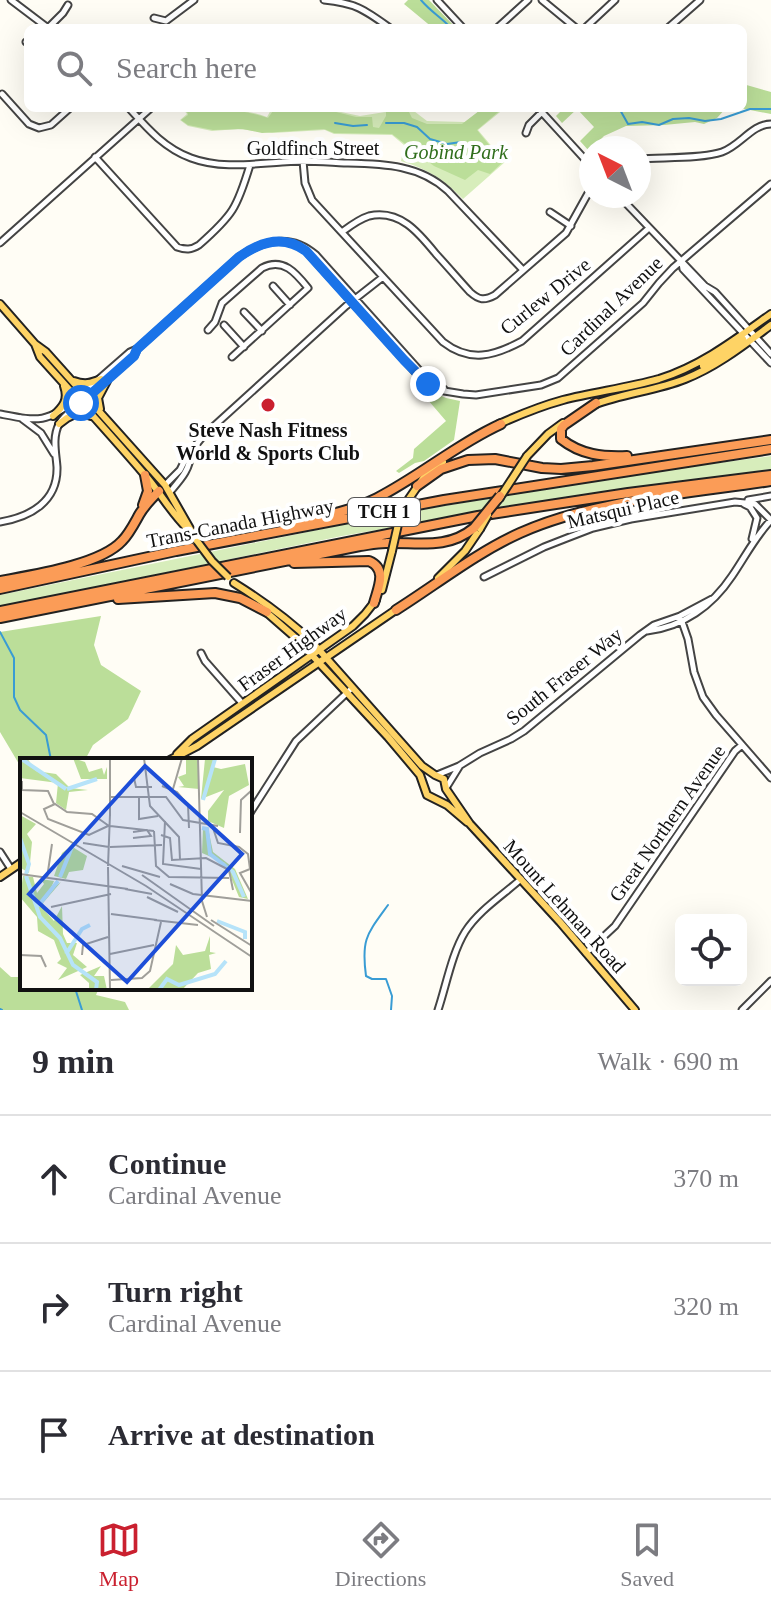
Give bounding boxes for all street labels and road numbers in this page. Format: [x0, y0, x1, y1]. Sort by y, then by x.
street label: Goldfinch Street [247, 137, 380, 159]
street label: Cardinal Avenue [555, 252, 667, 360]
street label: Curlew Drive [496, 253, 595, 339]
street label: Matsqui Place [565, 485, 681, 534]
street label: Trans-Canada Highway [145, 494, 335, 553]
road number: TCH 1 [348, 498, 420, 526]
street label: Fraser Highway [234, 602, 351, 696]
street label: South Fraser Way [502, 623, 627, 730]
street label: Great Northern Avenue [605, 740, 729, 906]
street label: Mount Lehman Road [500, 835, 630, 977]

